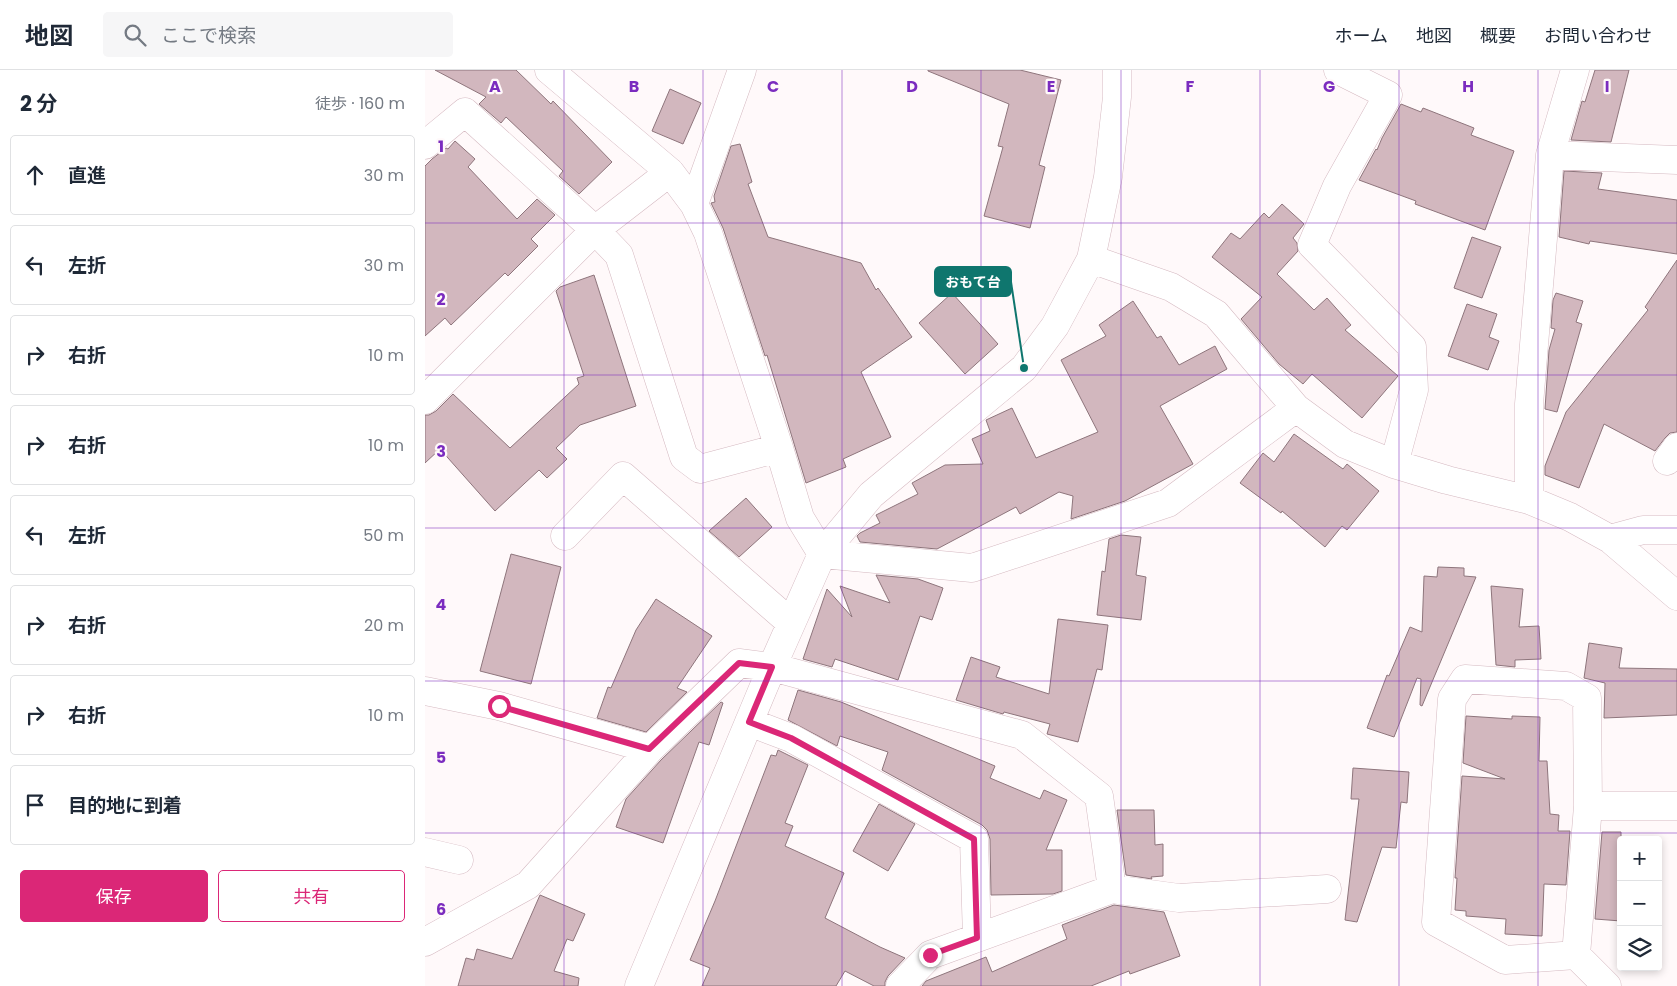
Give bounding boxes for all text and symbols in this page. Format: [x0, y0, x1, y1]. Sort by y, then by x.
search box [103, 12, 453, 57]
text: 地図 [25, 19, 73, 52]
icon: search [121, 21, 149, 49]
text: ここで検索 [161, 22, 256, 49]
text: ホーム [1335, 23, 1388, 48]
text: 地図 [1416, 23, 1452, 48]
text: 概要 [1480, 23, 1516, 48]
text: お問い合わせ [1544, 23, 1652, 48]
text: A [489, 75, 501, 98]
text: B [629, 75, 639, 98]
text: C [767, 75, 779, 98]
text: D [906, 75, 918, 98]
text: E [1047, 75, 1055, 98]
text: F [1186, 75, 1195, 98]
text: G [1323, 75, 1335, 98]
text: H [1462, 75, 1474, 98]
text: I [1605, 75, 1609, 98]
text: 2 分 [20, 89, 57, 118]
text: 徒歩 · 160 m [315, 92, 405, 115]
text: 1 [438, 135, 444, 158]
icon: ahead [21, 161, 49, 189]
text: 直進 [68, 162, 106, 189]
text: 30 m [364, 164, 404, 187]
icon: left [21, 251, 49, 279]
text: 左折 [68, 252, 106, 279]
text: 30 m [364, 254, 404, 277]
callout: おもて台 [935, 267, 1011, 296]
text: おもて台 [945, 272, 1001, 292]
text: 2 [436, 288, 446, 311]
icon: right [21, 341, 49, 369]
text: 右折 [68, 342, 106, 369]
text: 10 m [368, 344, 404, 367]
icon: right [21, 431, 49, 459]
text: 右折 [68, 432, 106, 459]
text: 10 m [368, 434, 404, 457]
text: 3 [436, 440, 446, 463]
icon: left [21, 521, 49, 549]
text: 左折 [68, 522, 106, 549]
text: 50 m [363, 524, 404, 547]
text: 4 [436, 593, 447, 616]
icon: right [21, 611, 49, 639]
text: 右折 [68, 612, 106, 639]
text: 20 m [364, 614, 404, 637]
route start [488, 695, 511, 718]
icon: right [21, 701, 49, 729]
text: 右折 [68, 702, 106, 729]
text: 10 m [368, 704, 404, 727]
text: 5 [436, 746, 446, 769]
icon: arrive [21, 791, 49, 819]
text: 目的地に到着 [68, 792, 182, 819]
map controls [1617, 836, 1662, 971]
button: + [1617, 836, 1662, 881]
button: 保存 [20, 870, 208, 922]
button: 共有 [218, 870, 405, 922]
button: − [1617, 881, 1662, 926]
text: 6 [436, 898, 446, 921]
button: layers [1617, 926, 1662, 971]
route end [919, 944, 942, 967]

